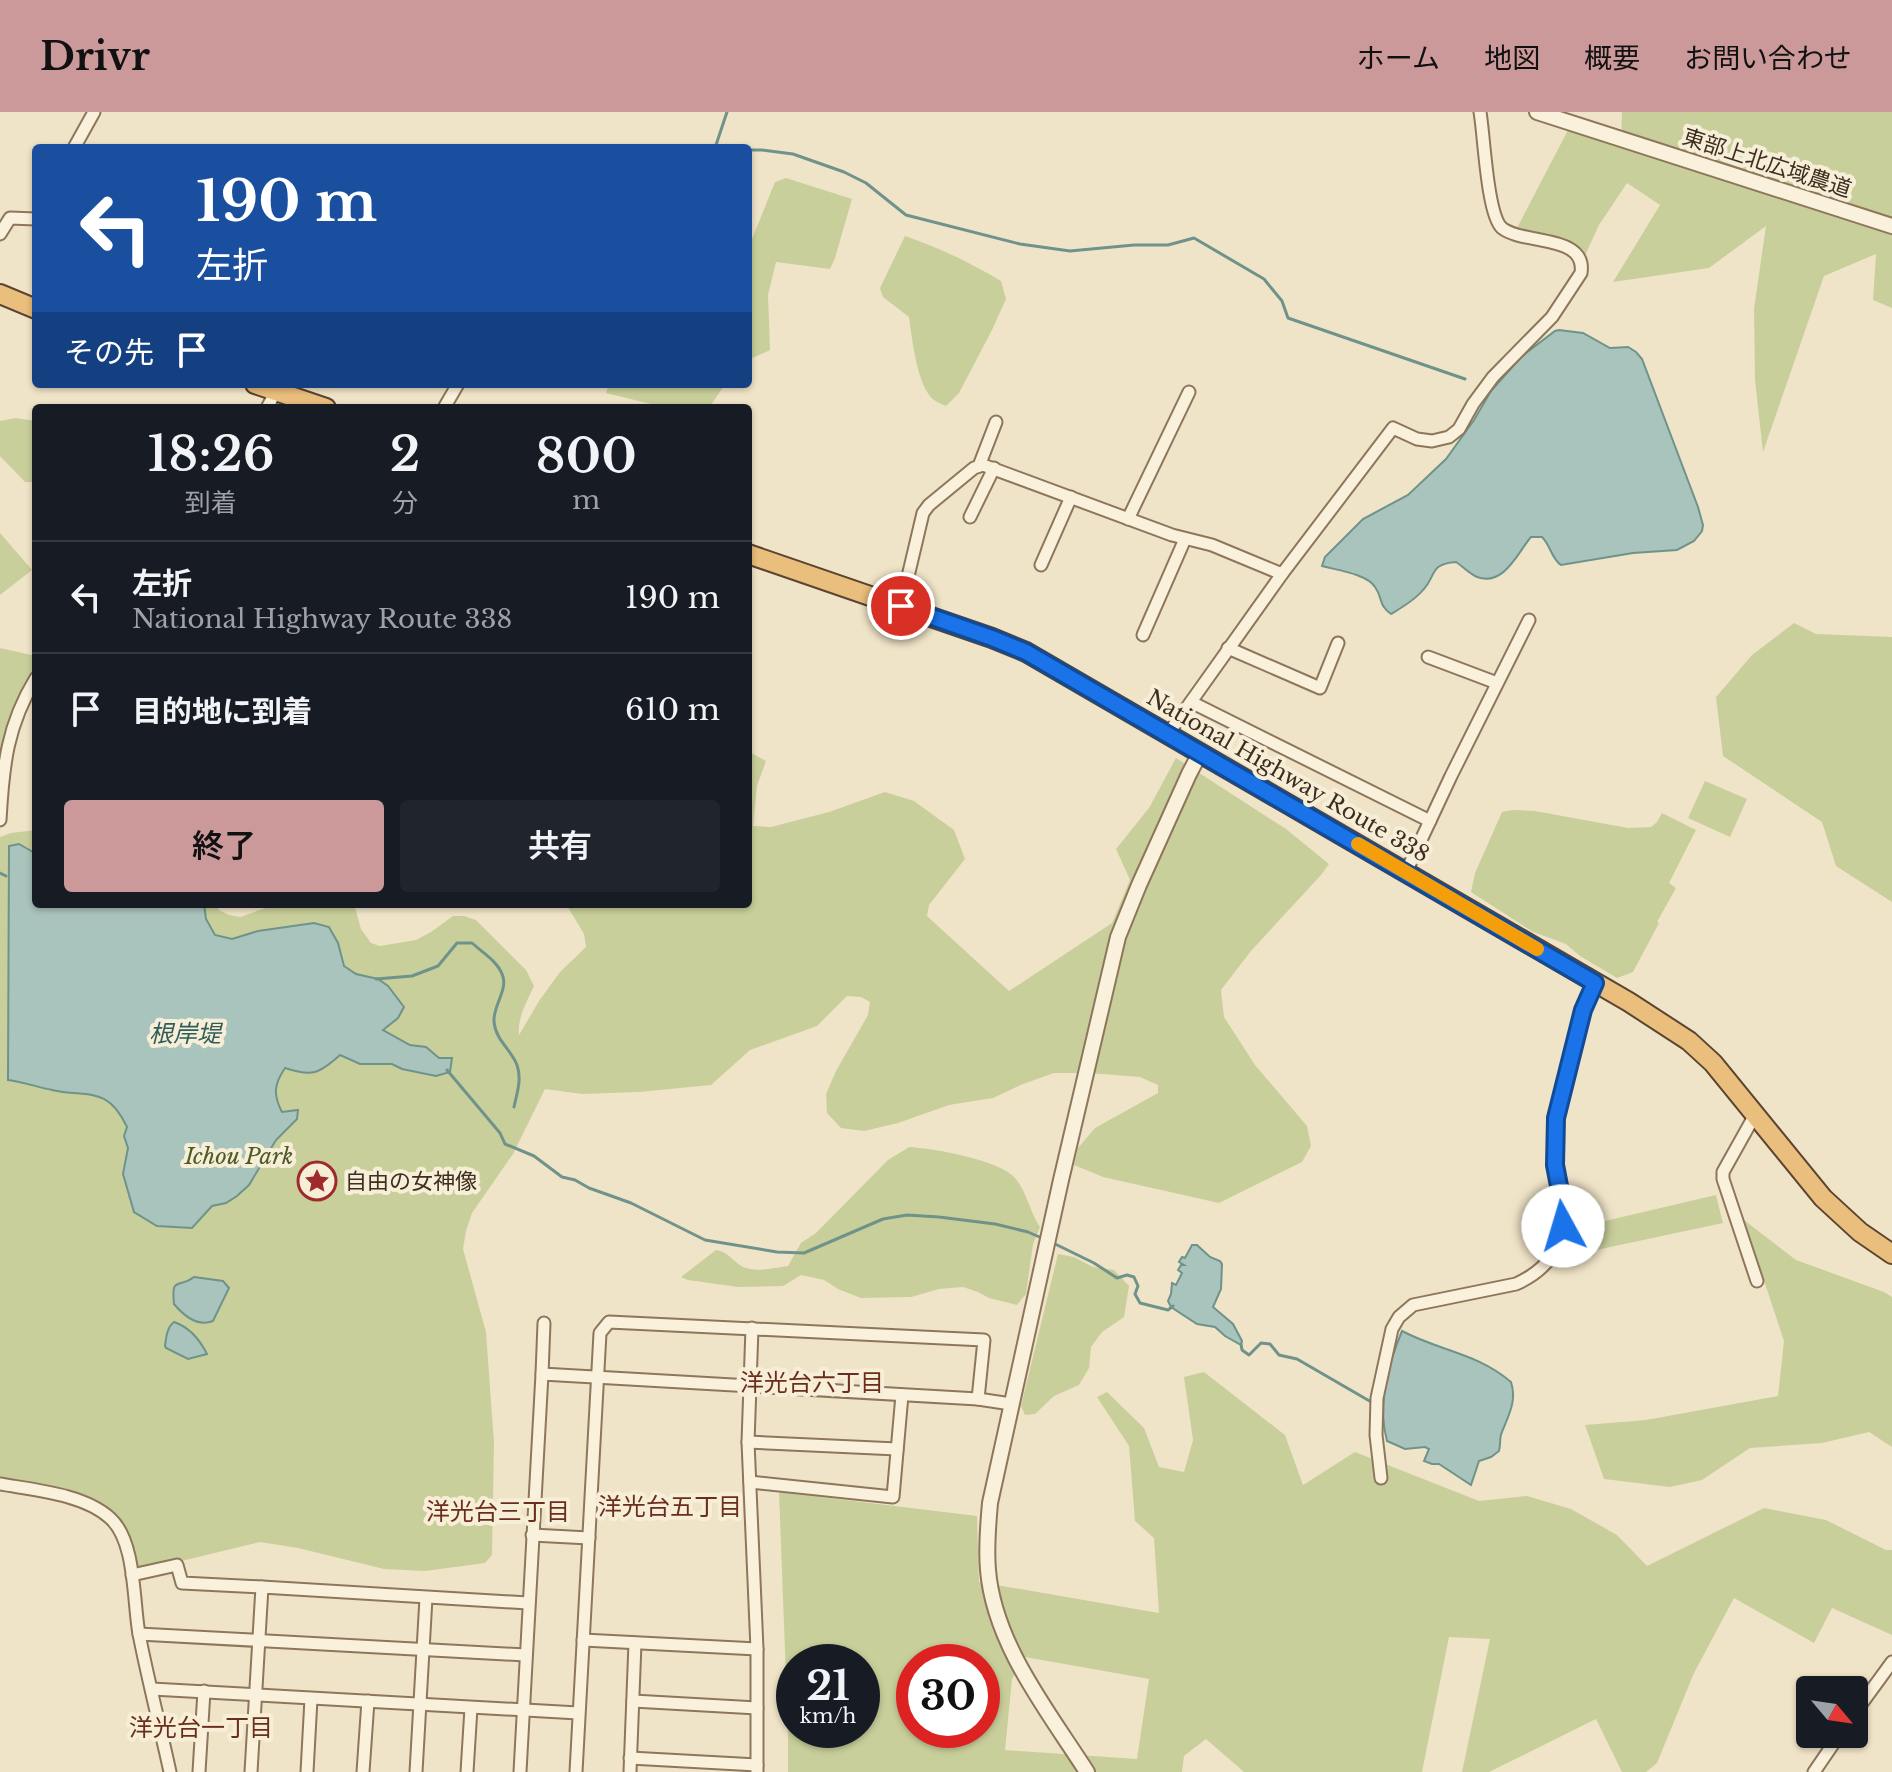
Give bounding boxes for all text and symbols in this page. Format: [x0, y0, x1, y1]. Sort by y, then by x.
text: Drivr [40, 33, 150, 80]
text: ホーム [1357, 41, 1440, 76]
text: 地図 [1484, 41, 1540, 76]
text: 概要 [1584, 41, 1640, 76]
text: お問い合わせ [1684, 41, 1852, 76]
street label: 東部上北広域農道 [1679, 123, 1855, 203]
text: 190 m [196, 167, 377, 236]
icon: left [64, 176, 168, 280]
text: 左折 [196, 243, 268, 288]
icon: arrive [170, 328, 214, 372]
text: その先 [64, 334, 154, 371]
text: 18:26 [147, 424, 275, 484]
text: 2 [390, 424, 420, 484]
text: 800 [536, 426, 637, 486]
text: m [572, 484, 600, 516]
text: 到着 [185, 487, 237, 519]
text: 分 [392, 487, 418, 519]
text: 左折 [132, 565, 192, 602]
pin [867, 572, 935, 640]
icon: left [64, 575, 108, 619]
text: 190 m [625, 579, 720, 616]
icon: arrive [879, 584, 923, 628]
text: National Highway Route 338 [132, 603, 512, 635]
street label: National Highway Route 338 [1142, 684, 1434, 868]
icon: arrive [64, 687, 108, 731]
text: 610 m [625, 691, 720, 728]
text: 目的地に到着 [132, 693, 312, 730]
button: 終了 [64, 800, 384, 892]
button: 共有 [400, 800, 720, 892]
water label: 根岸堤 [149, 1019, 224, 1048]
park label: Ichou Park [184, 1143, 293, 1170]
place icon: 自由の女神像 [296, 1160, 338, 1202]
place label: 自由の女神像 [345, 1168, 477, 1195]
position arrow [1521, 1184, 1605, 1268]
district label: 洋光台六丁目 [740, 1368, 884, 1397]
district label: 洋光台五丁目 [598, 1492, 742, 1521]
district label: 洋光台三丁目 [426, 1497, 570, 1526]
speed limit sign: 30 [896, 1644, 1000, 1748]
text: 21 [806, 1661, 850, 1711]
north arrow [1796, 1676, 1868, 1748]
map controls [1796, 1676, 1868, 1748]
text: km/h [800, 1704, 856, 1728]
district label: 洋光台一丁目 [129, 1713, 273, 1742]

